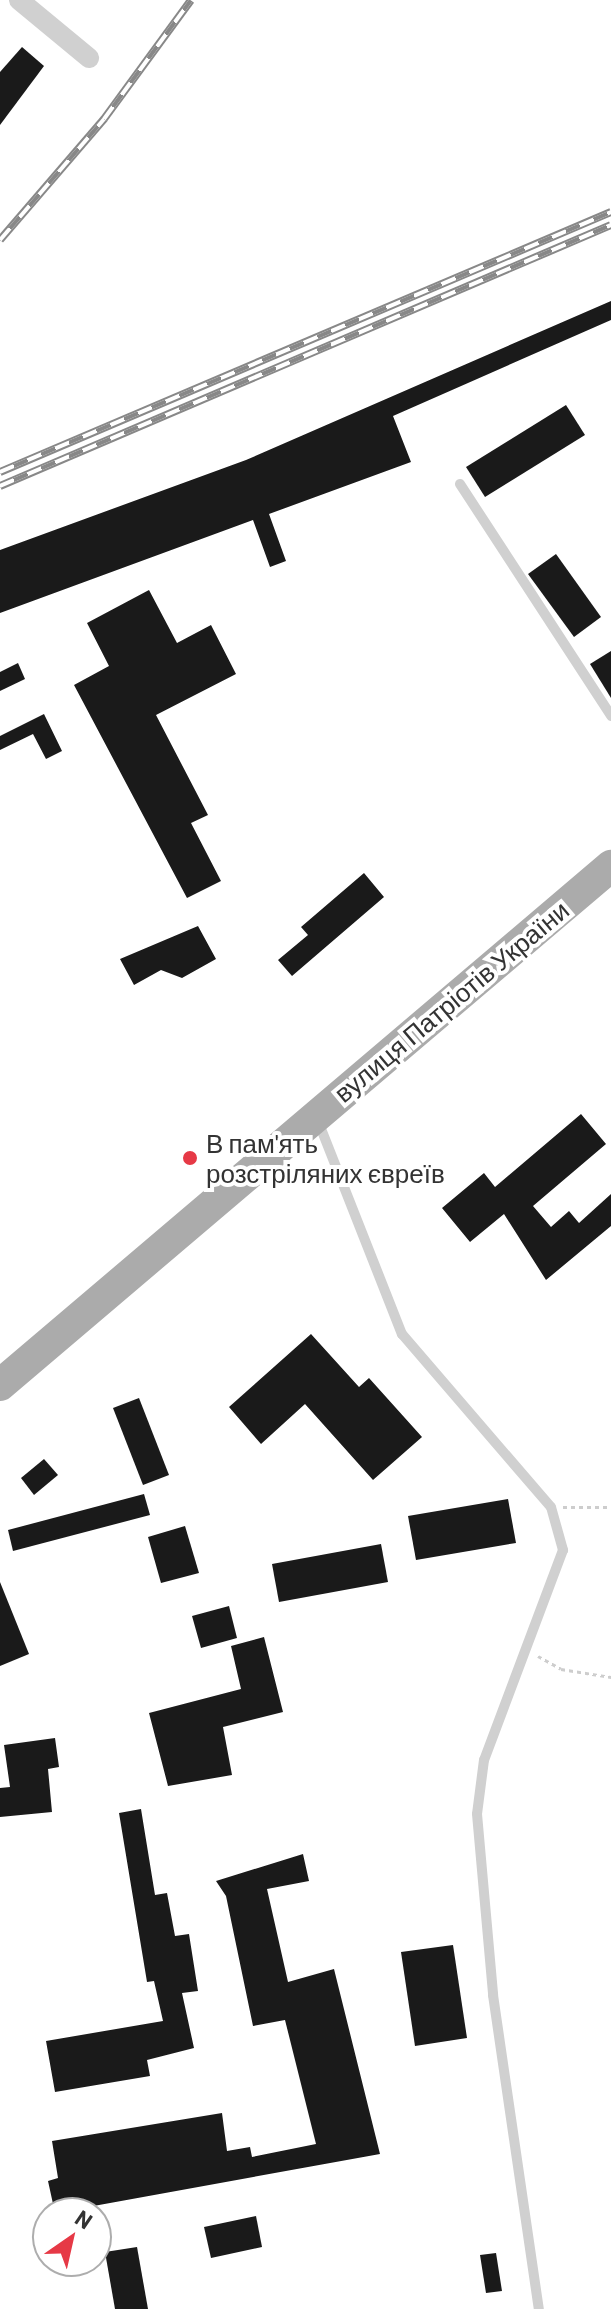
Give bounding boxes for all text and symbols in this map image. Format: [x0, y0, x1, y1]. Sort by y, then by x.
street label: вулиця Патріотів України [327, 894, 575, 1108]
place label: В пам'ять розстріляних євреїв [206, 1127, 445, 1188]
marker: В пам'ять розстріляних євреїв [181, 1149, 199, 1167]
north arrow [32, 2197, 112, 2277]
text: N [71, 2204, 98, 2234]

